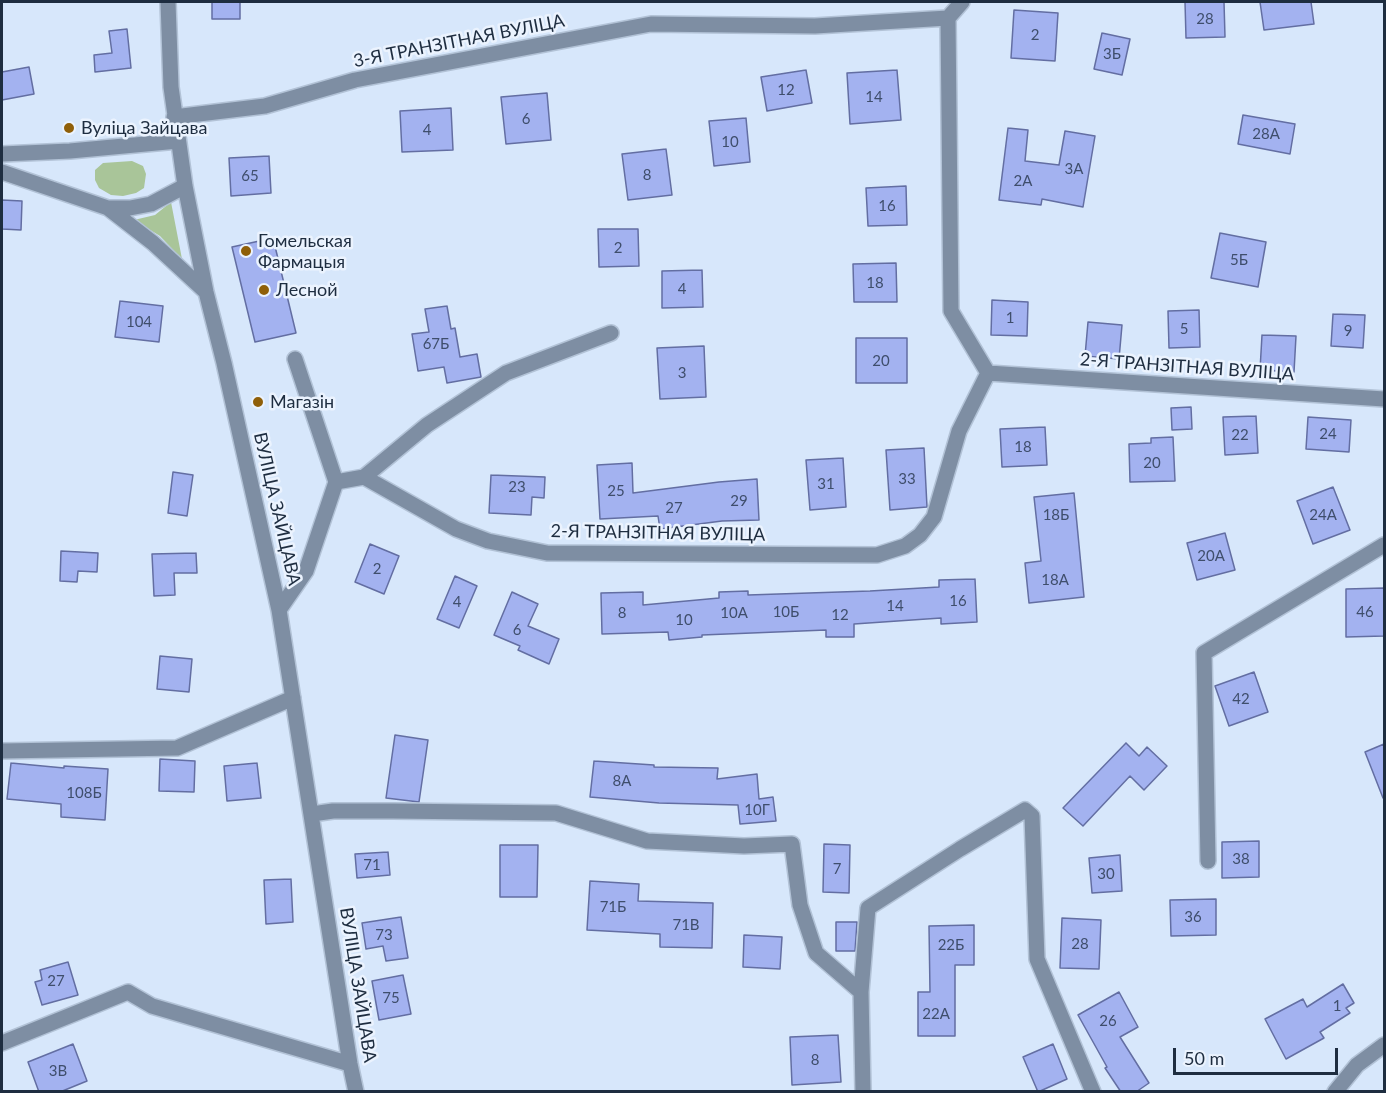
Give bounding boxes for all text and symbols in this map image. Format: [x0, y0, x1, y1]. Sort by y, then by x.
street label: 3-Я ТРАНЗІТНАЯ ВУЛІЦА [352, 10, 566, 72]
house number: 28 [1196, 10, 1214, 28]
house number: 2 [1031, 26, 1039, 44]
house number: 3Б [1103, 45, 1121, 63]
house number: 12 [777, 81, 795, 99]
house number: 14 [865, 88, 883, 106]
house number: 6 [522, 110, 530, 128]
place label: Вуліца Зайцава [81, 117, 207, 139]
marker: Вуліца Зайцава [62, 121, 76, 135]
house number: 4 [423, 121, 431, 139]
house number: 28А [1252, 125, 1280, 143]
house number: 10 [721, 133, 739, 151]
house number: 3А [1065, 160, 1083, 178]
house number: 8 [643, 166, 651, 184]
house number: 65 [241, 167, 259, 185]
house number: 2А [1014, 172, 1032, 190]
house number: 16 [878, 197, 896, 215]
place label: Гомельская Фармацыя [258, 230, 352, 272]
house number: 2 [614, 239, 622, 257]
marker: Гомельская Фармацыя [239, 244, 253, 258]
house number: 5Б [1230, 251, 1248, 269]
house number: 18 [866, 274, 884, 292]
place label: Лесной [276, 279, 338, 301]
house number: 4 [678, 280, 686, 298]
marker: Лесной [257, 283, 271, 297]
house number: 1 [1006, 309, 1014, 327]
house number: 104 [126, 313, 152, 331]
house number: 5 [1180, 320, 1188, 338]
house number: 9 [1344, 322, 1352, 340]
house number: 67Б [423, 335, 449, 353]
street label: 2-Я ТРАНЗІТНАЯ ВУЛІЦА [1079, 349, 1295, 385]
house number: 20 [872, 352, 890, 370]
house number: 3 [678, 364, 686, 382]
place label: Магазін [270, 391, 334, 413]
marker: Магазін [251, 395, 265, 409]
house number: 24 [1319, 425, 1337, 443]
house number: 22 [1231, 426, 1249, 444]
street label: ВУЛІЦА ЗАЙЦАВА [249, 430, 305, 588]
house number: 18 [1014, 438, 1032, 456]
house number: 20 [1143, 454, 1161, 472]
house number: 33 [898, 470, 916, 488]
house number: 31 [817, 475, 835, 493]
house number: 23 [508, 478, 526, 496]
house number: 25 [607, 482, 625, 500]
house number: 29 [730, 492, 748, 510]
house number: 27 [665, 499, 683, 517]
house number: 18Б [1043, 506, 1069, 524]
house number: 24А [1309, 506, 1337, 524]
street label: 2-Я ТРАНЗІТНАЯ ВУЛІЦА [551, 520, 765, 546]
house number: 20А [1197, 547, 1225, 565]
house number: 2 [373, 560, 381, 578]
house number: 18А [1041, 571, 1069, 589]
house number: 16 [949, 592, 967, 610]
house number: 4 [453, 593, 461, 611]
house number: 14 [886, 597, 904, 615]
house number: 10Б [773, 603, 799, 621]
house number: 46 [1356, 603, 1374, 621]
house number: 8 [618, 604, 626, 622]
house number: 10А [720, 604, 748, 622]
house number: 12 [831, 606, 849, 624]
house number: 10 [675, 611, 693, 629]
house number: 6 [513, 621, 521, 639]
house number: 42 [1232, 690, 1250, 708]
house number: 8А [613, 772, 631, 790]
house number: 108Б [66, 784, 102, 802]
house number: 10Г [744, 801, 770, 819]
house number: 38 [1232, 850, 1250, 868]
house number: 71 [363, 856, 381, 874]
house number: 7 [833, 860, 841, 878]
house number: 30 [1097, 865, 1115, 883]
house number: 71Б [600, 898, 626, 916]
street label: ВУЛІЦА ЗАЙЦАВА [335, 906, 381, 1064]
house number: 36 [1184, 908, 1202, 926]
house number: 71В [672, 916, 700, 934]
house number: 73 [375, 926, 393, 944]
house number: 28 [1071, 935, 1089, 953]
house number: 22Б [938, 936, 964, 954]
house number: 27 [47, 972, 65, 990]
house number: 75 [382, 989, 400, 1007]
house number: 1 [1333, 997, 1341, 1015]
house number: 22А [922, 1005, 950, 1023]
house number: 26 [1099, 1012, 1117, 1030]
scale bar [1176, 1036, 1341, 1074]
text: 50 m [1184, 1047, 1224, 1069]
house number: 8 [811, 1051, 819, 1069]
house number: 3В [49, 1062, 67, 1080]

